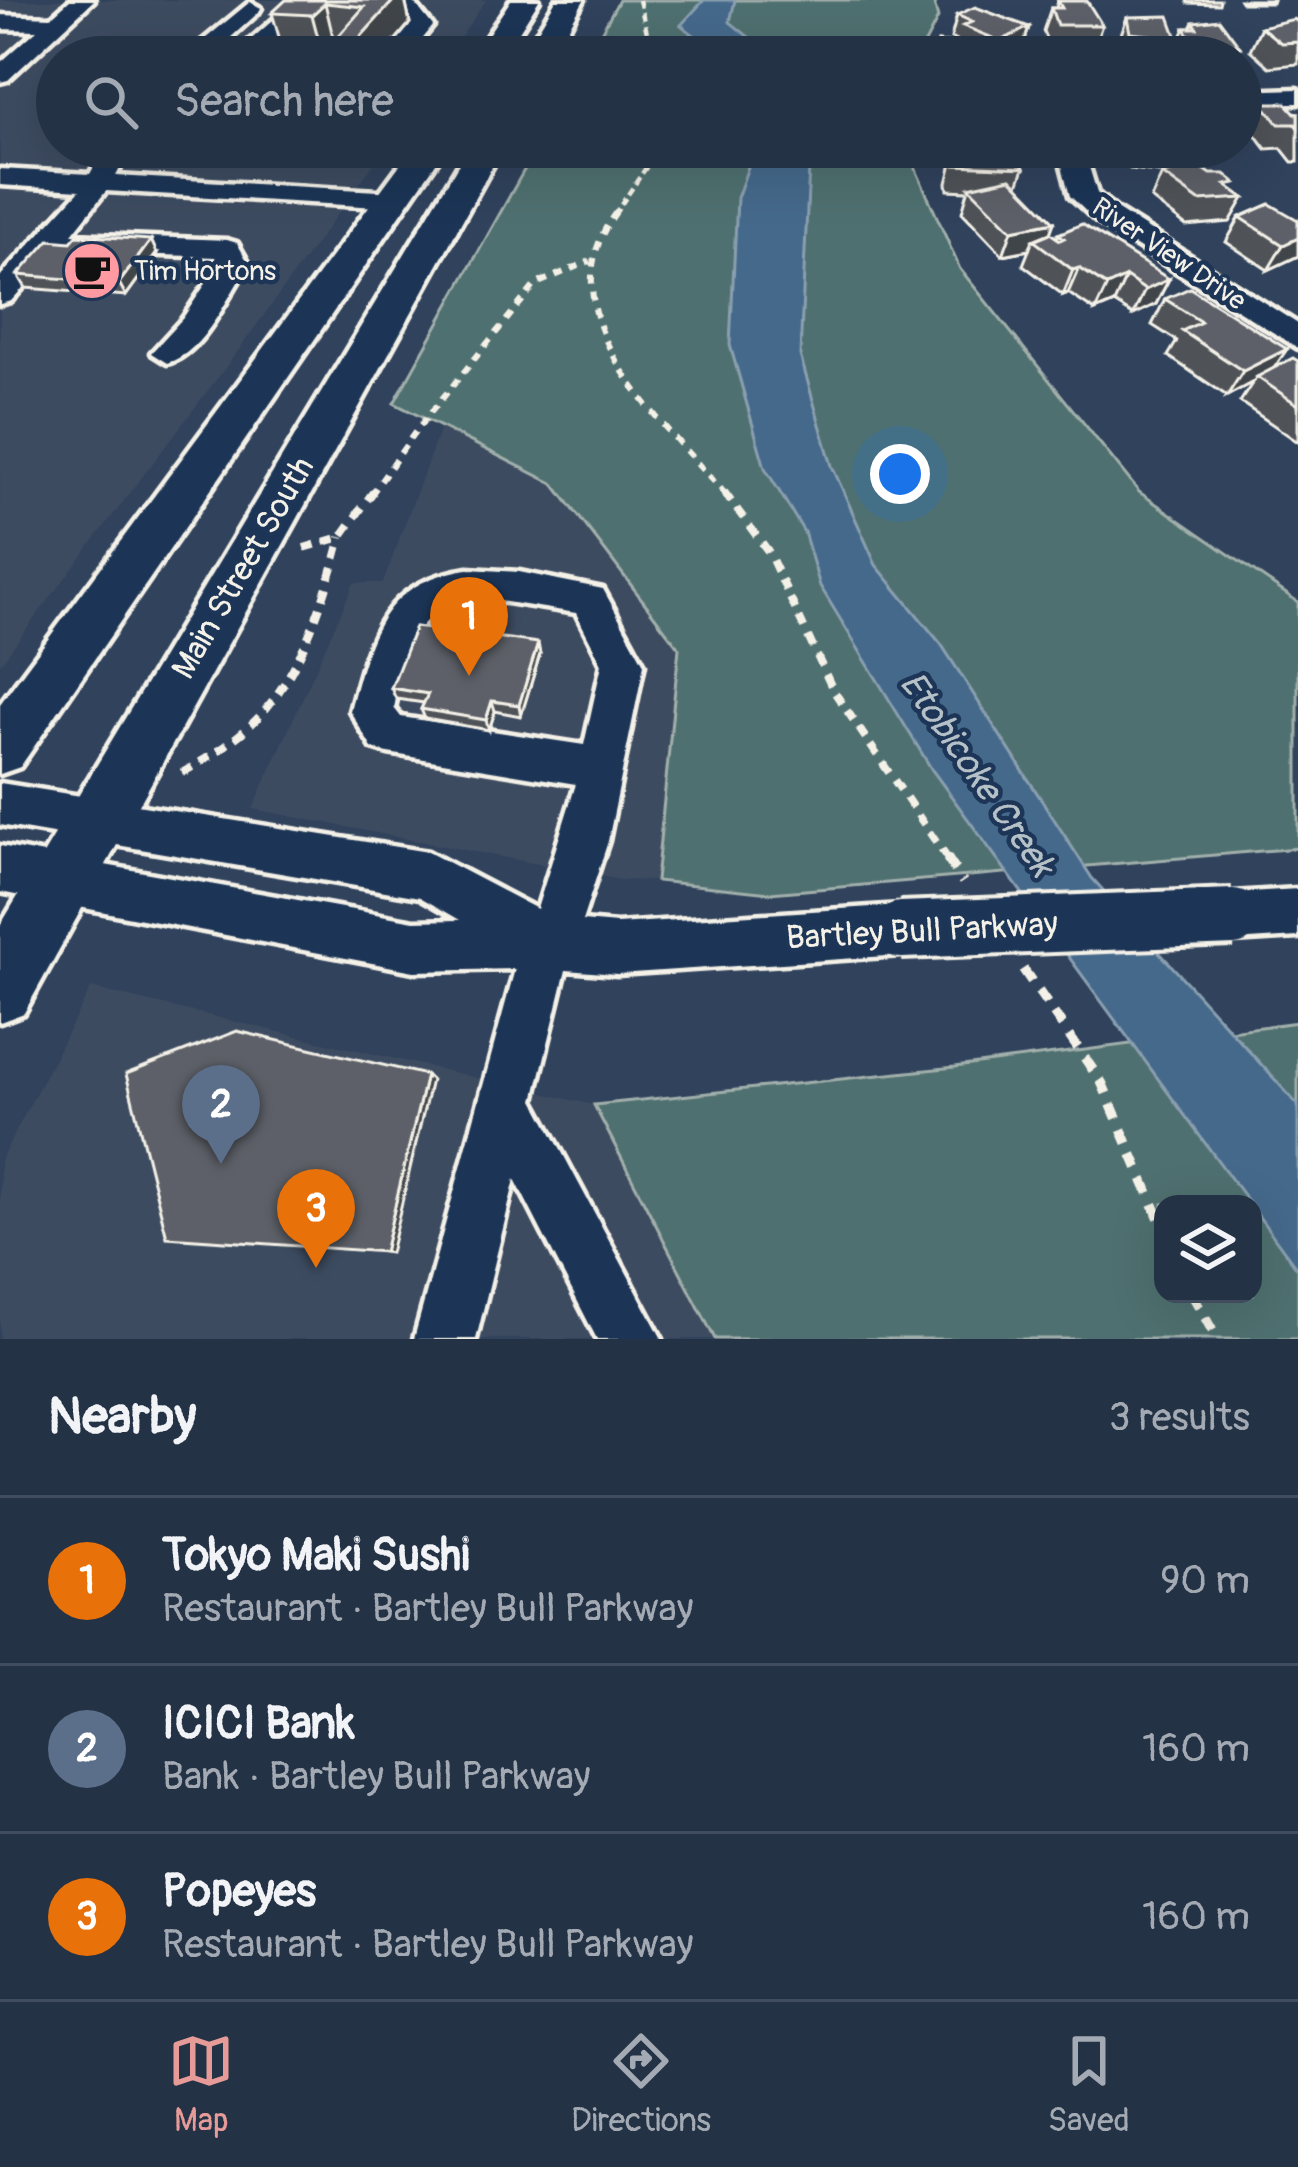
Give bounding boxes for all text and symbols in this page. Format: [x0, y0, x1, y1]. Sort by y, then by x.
search box [36, 36, 1262, 168]
icon: search [78, 69, 144, 135]
text: Search here [174, 74, 394, 130]
street label: River View Drive [1086, 190, 1253, 318]
cafe icon: Tim Hortons [61, 240, 123, 302]
place label: Tim Hortons [134, 255, 276, 288]
your location [870, 444, 930, 504]
street label: Main Street South [163, 450, 323, 686]
pin: 1 [430, 577, 508, 676]
water label: Etobicoke Creek [890, 663, 1066, 888]
street label: Bartley Bull Parkway [785, 903, 1059, 959]
pin: 2 [182, 1065, 260, 1164]
pin: 3 [277, 1169, 355, 1268]
map controls [1154, 1195, 1262, 1303]
button: layers [1154, 1195, 1262, 1303]
text: Nearby [48, 1385, 196, 1449]
text: 3 results [1109, 1393, 1250, 1442]
text: Tokyo Maki Sushi [162, 1528, 469, 1584]
text: 1 [79, 1556, 95, 1605]
text: 90 m [1160, 1556, 1250, 1605]
text: Restaurant · Bartley Bull Parkway [162, 1584, 693, 1633]
text: ICICI Bank [162, 1696, 355, 1752]
text: 2 [76, 1724, 98, 1773]
text: 160 m [1142, 1724, 1250, 1773]
text: Bank · Bartley Bull Parkway [162, 1752, 591, 1801]
text: Popeyes [162, 1864, 316, 1920]
text: 3 [76, 1892, 98, 1941]
text: 160 m [1142, 1892, 1250, 1941]
text: Restaurant · Bartley Bull Parkway [162, 1920, 693, 1969]
tab: Map [168, 2028, 234, 2141]
tab: Directions [571, 2028, 711, 2141]
tab: Saved [1048, 2028, 1130, 2141]

